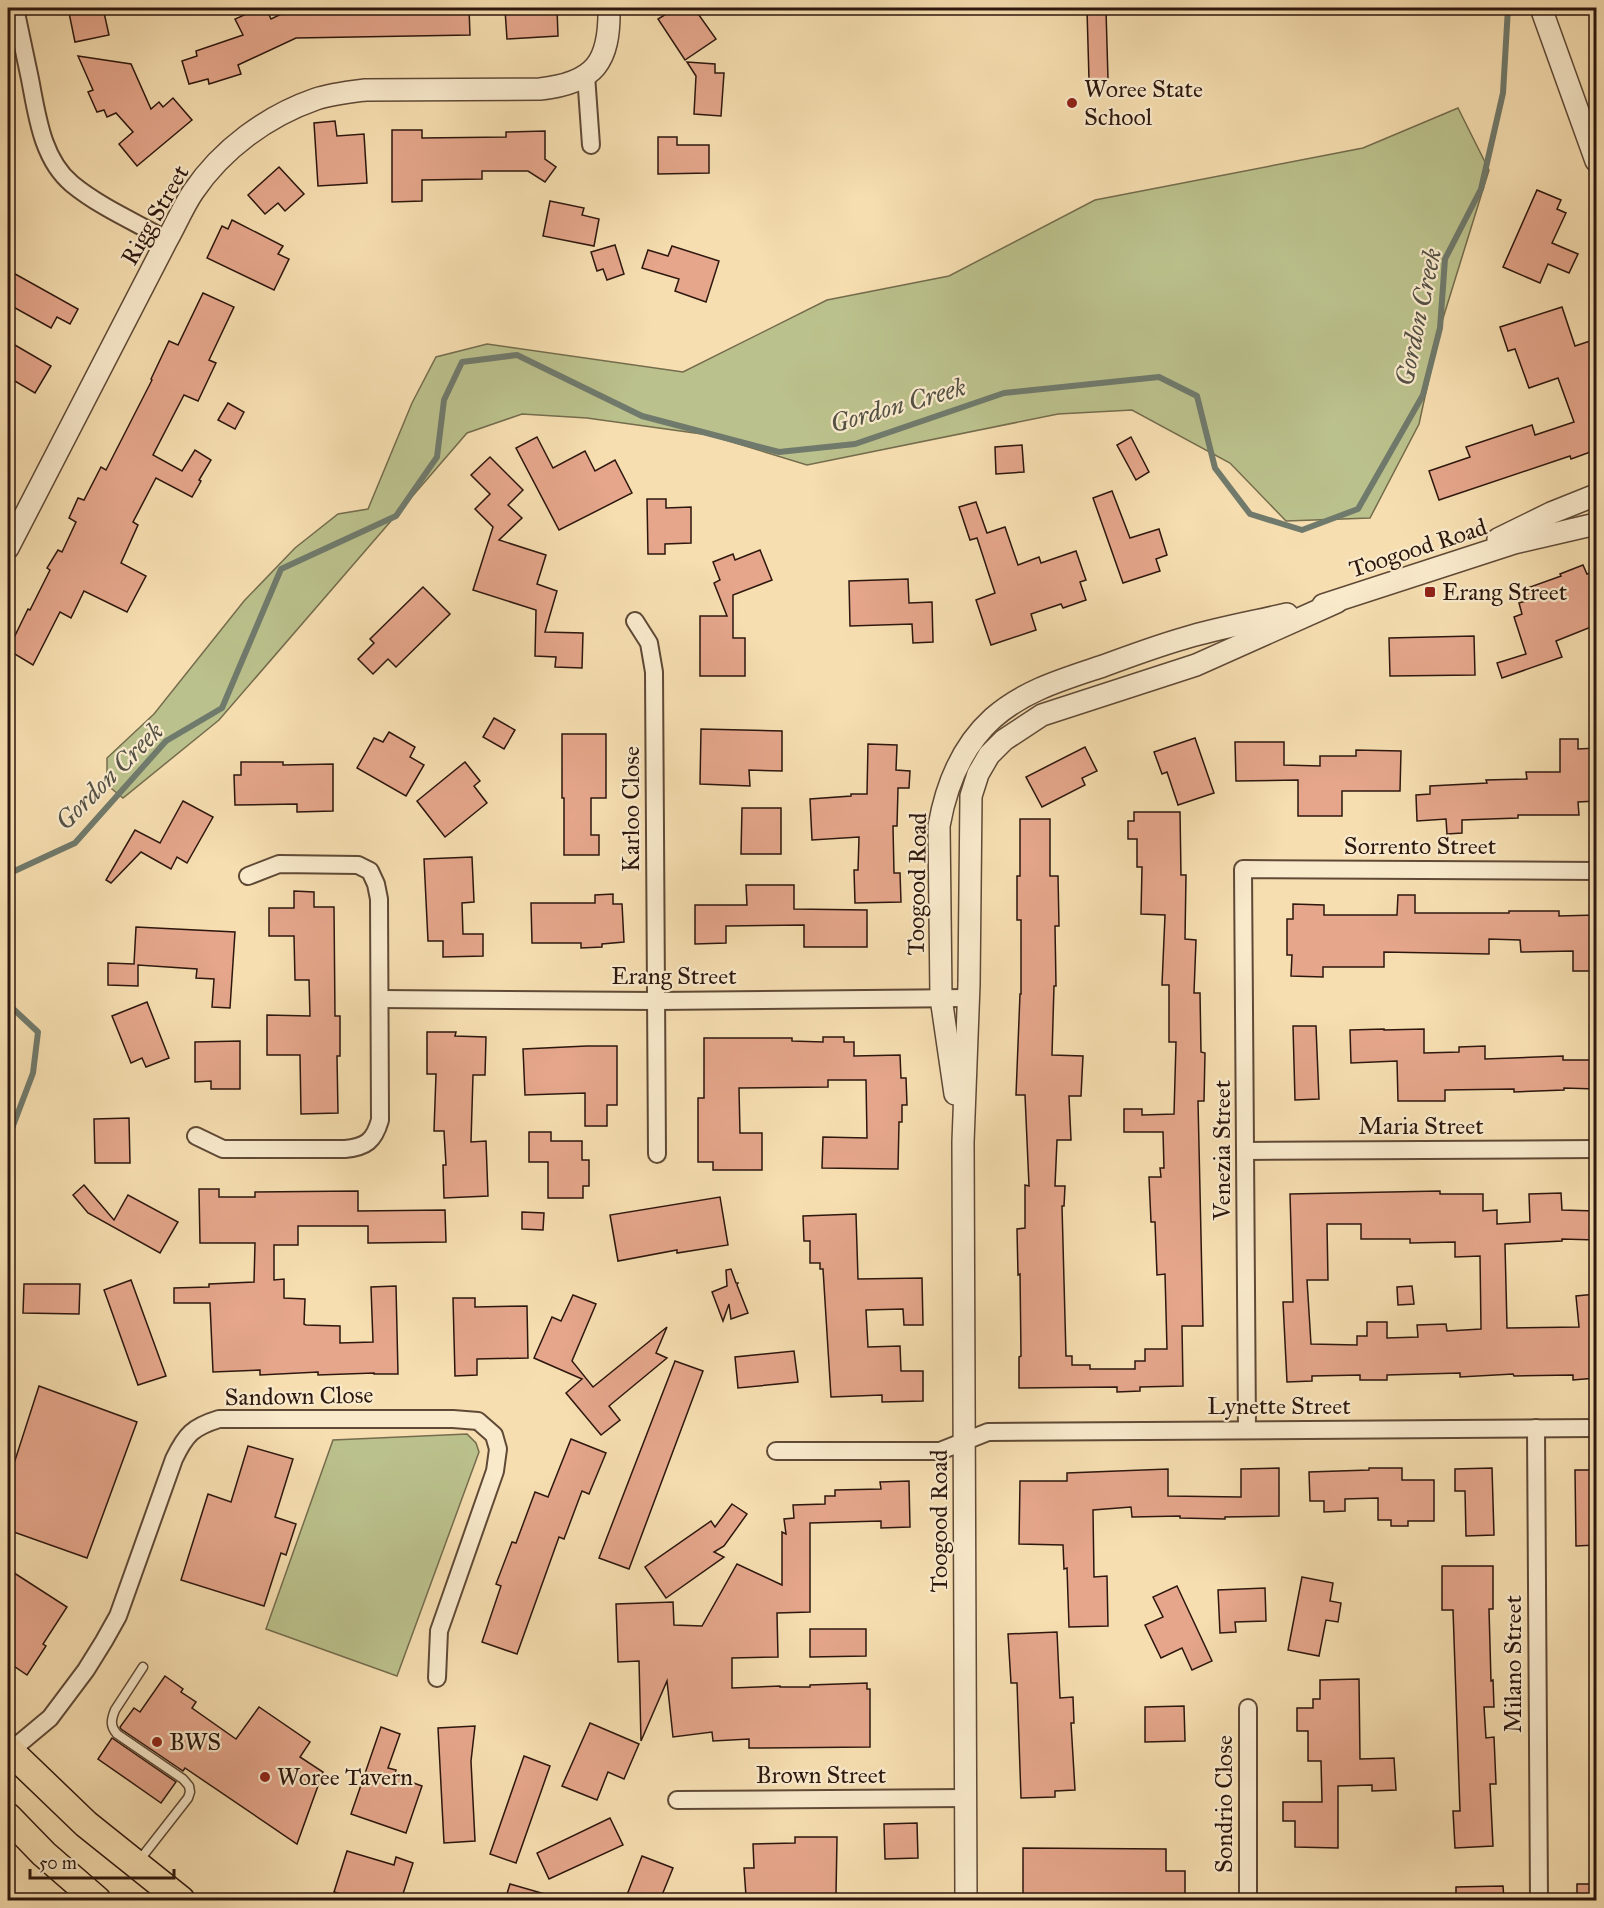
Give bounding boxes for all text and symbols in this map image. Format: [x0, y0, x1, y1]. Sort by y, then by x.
place label: Woree State School [1084, 74, 1203, 132]
marker: Woree State School [1065, 96, 1079, 110]
street label: Rigg Street [114, 159, 196, 270]
water label: Gordon Creek [1388, 245, 1448, 389]
water label: Gordon Creek [826, 370, 970, 440]
street label: Toogood Road [1345, 512, 1491, 584]
place label: Erang Street [1442, 577, 1568, 607]
marker: Erang Street [1423, 585, 1437, 599]
water label: Gordon Creek [48, 715, 170, 837]
street label: Karloo Close [616, 746, 646, 872]
street label: Toogood Road [901, 812, 933, 956]
street label: Sorrento Street [1344, 831, 1497, 861]
street label: Erang Street [611, 961, 737, 991]
street label: Venezia Street [1207, 1079, 1237, 1221]
street label: Maria Street [1358, 1111, 1484, 1141]
street label: Sandown Close [224, 1380, 374, 1412]
street label: Lynette Street [1207, 1391, 1351, 1421]
street label: Toogood Road [924, 1449, 954, 1593]
street label: Milano Street [1498, 1594, 1528, 1733]
place label: BWS [169, 1727, 221, 1757]
marker: BWS [150, 1735, 164, 1749]
street label: Sondrio Close [1209, 1735, 1239, 1873]
street label: Brown Street [756, 1760, 887, 1790]
place label: Woree Tavern [277, 1762, 413, 1792]
marker: Woree Tavern [258, 1770, 272, 1784]
scale bar [30, 1842, 174, 1880]
text: 50 m [39, 1852, 77, 1874]

